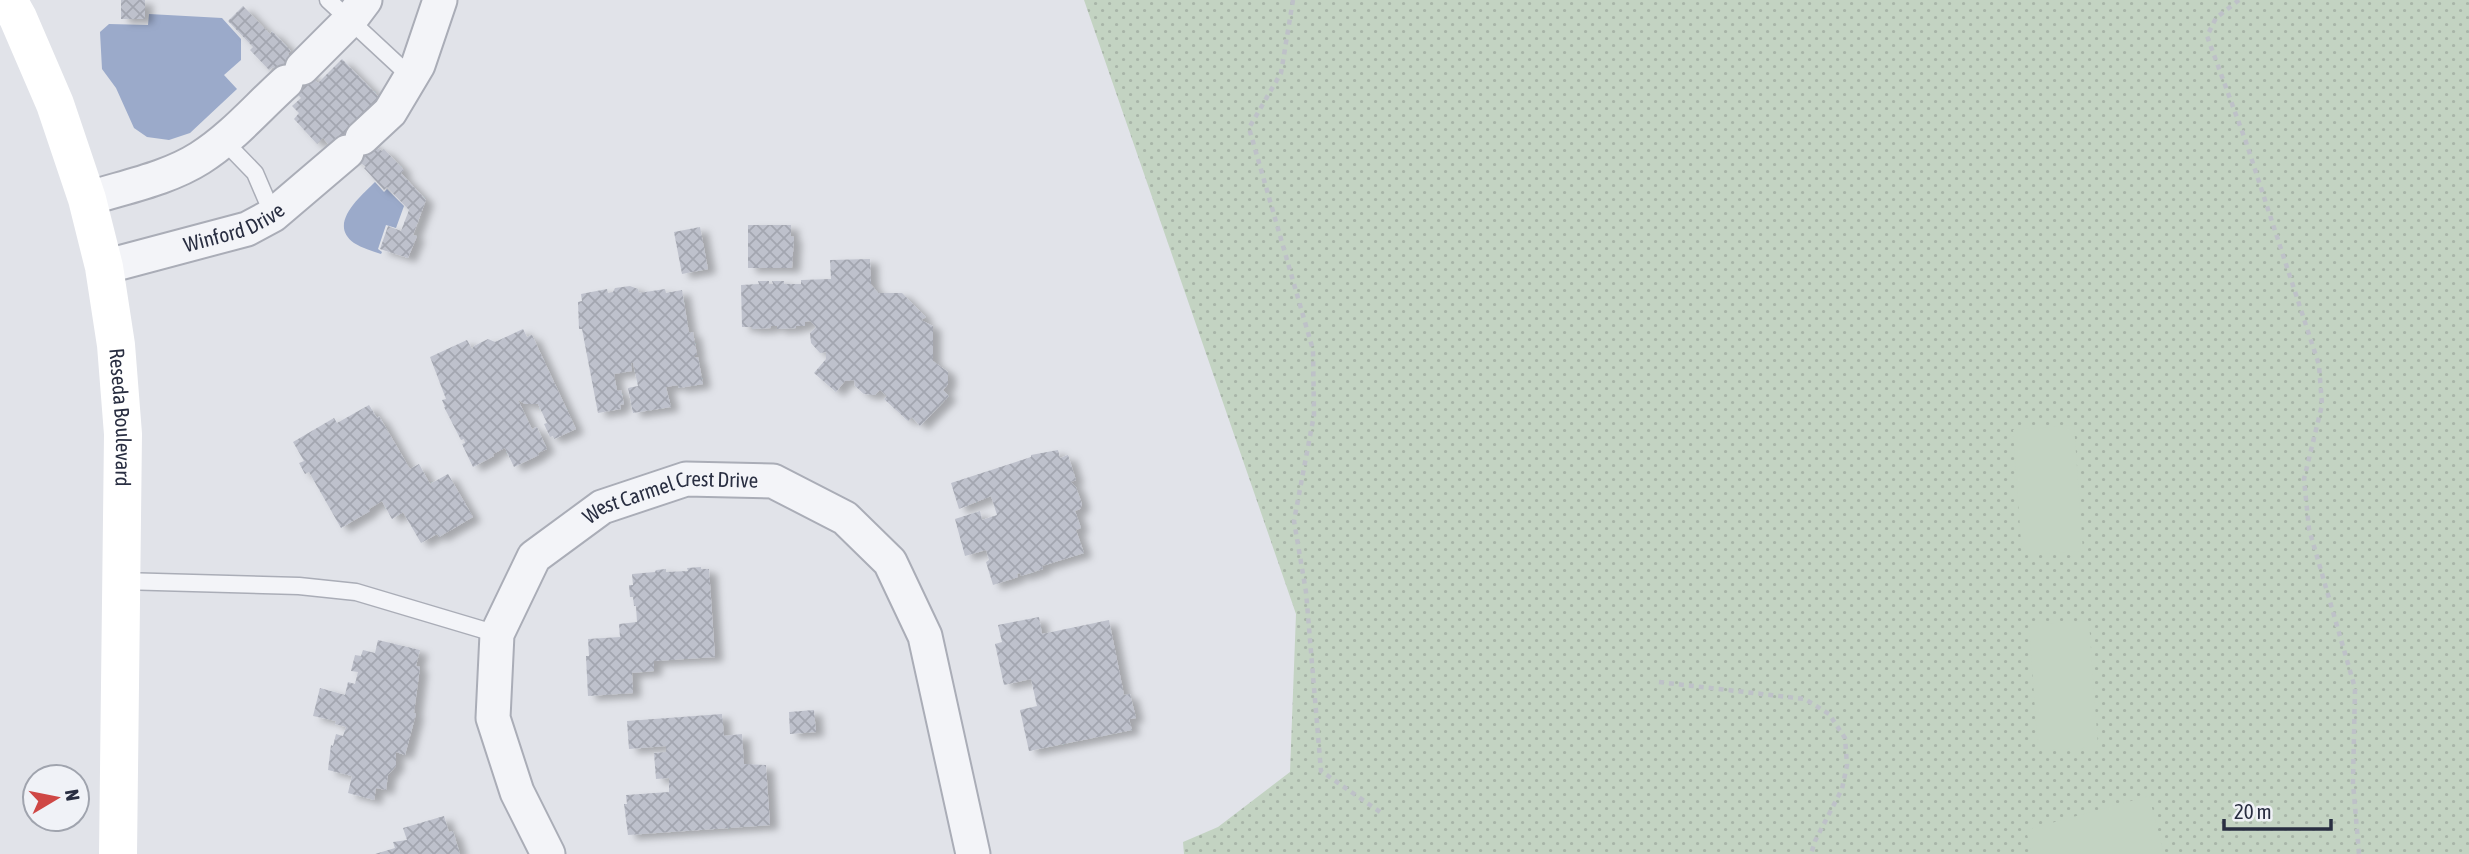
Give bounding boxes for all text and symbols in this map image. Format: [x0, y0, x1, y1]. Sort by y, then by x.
street label: Winford Drive [181, 198, 289, 256]
street label: Reseda Boulevard [105, 347, 136, 487]
street label: West Carmel Crest Drive [578, 466, 758, 528]
north arrow [21, 763, 91, 833]
text: N [61, 788, 85, 802]
scale bar [2224, 788, 2331, 832]
text: 20 m [2234, 799, 2272, 823]

